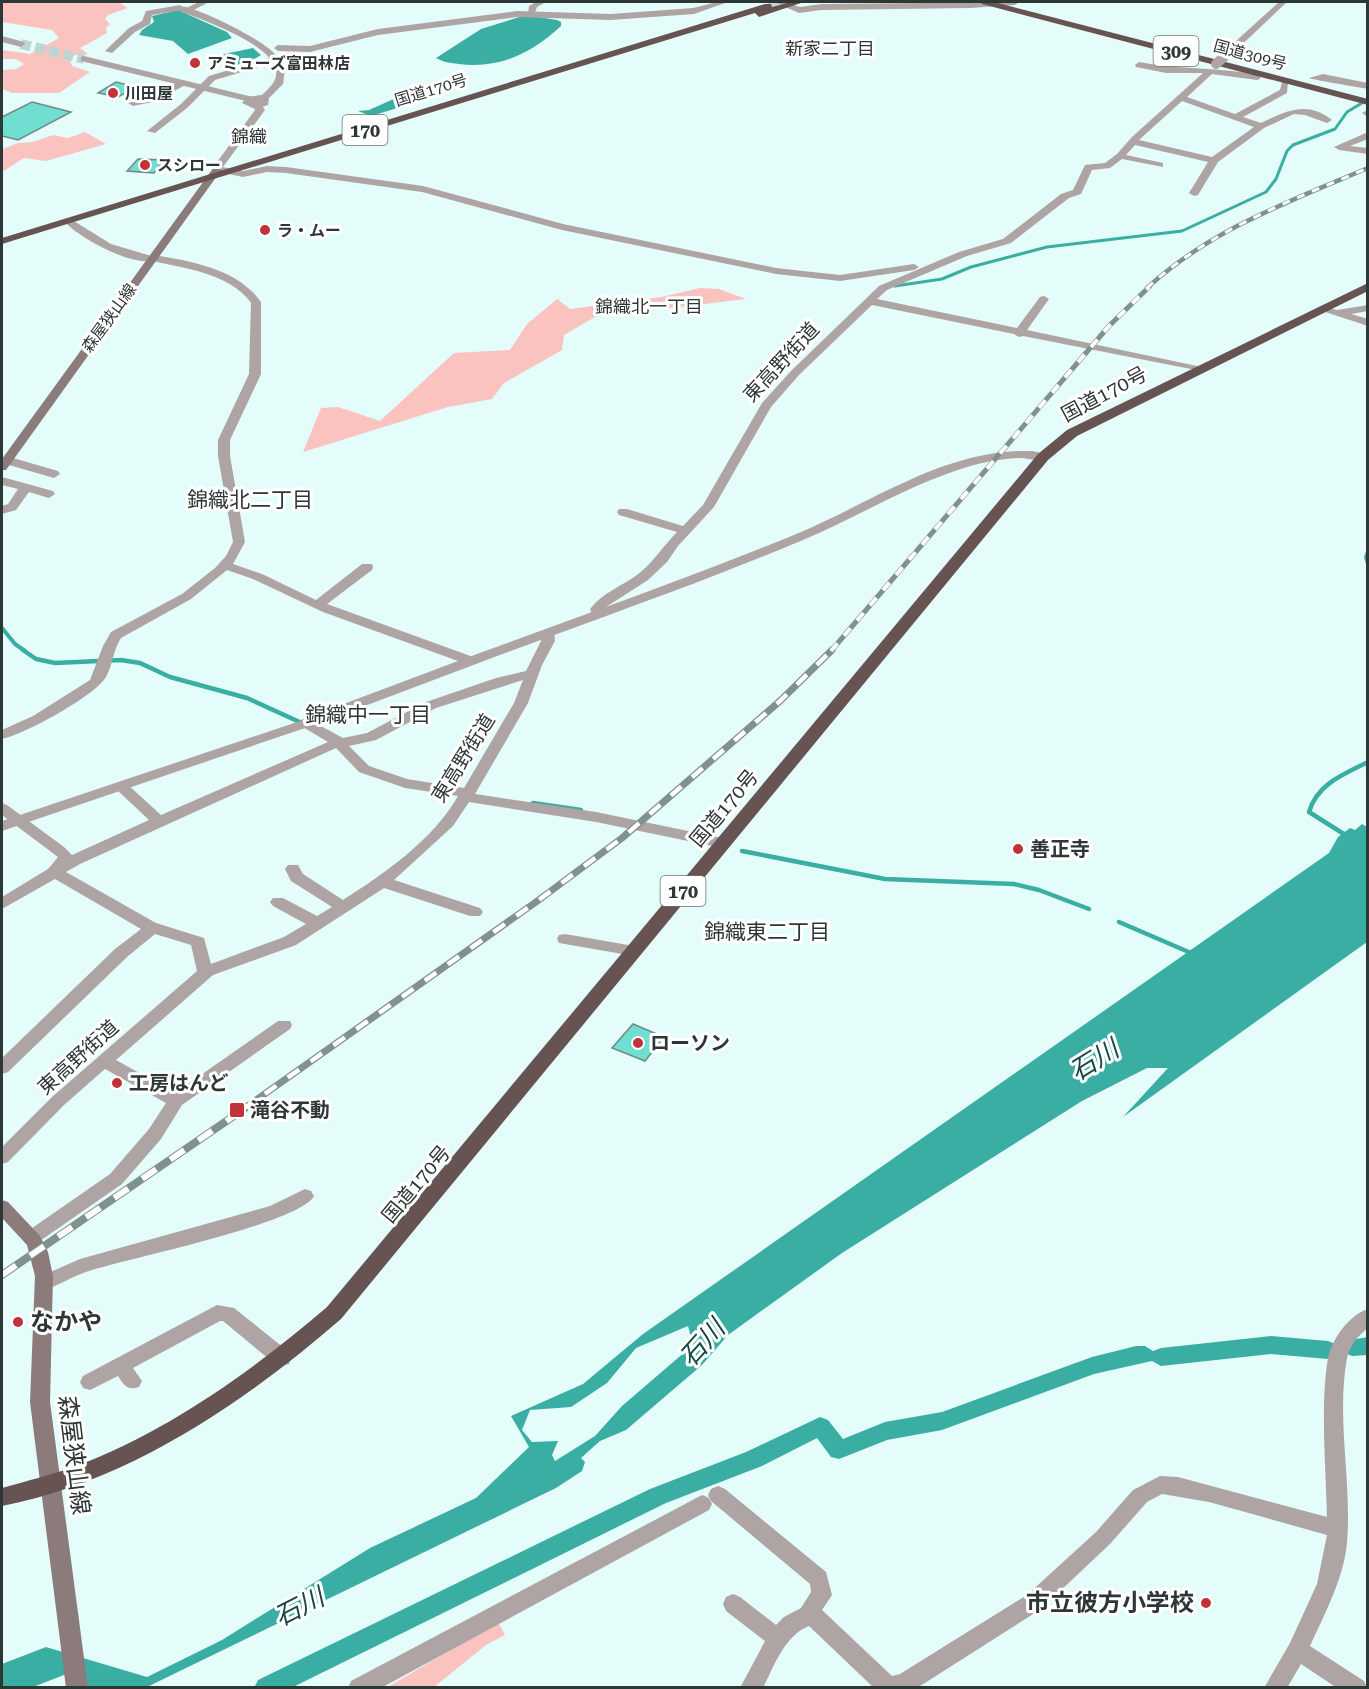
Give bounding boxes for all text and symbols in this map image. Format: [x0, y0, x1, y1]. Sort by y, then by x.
road number: 309 [1154, 36, 1198, 66]
street label: 国道309号 [1211, 36, 1289, 74]
district label: 新家二丁目 [785, 38, 875, 59]
place label: アミューズ富田林店 [207, 54, 350, 73]
marker: アミューズ富田林店 [188, 56, 202, 70]
street label: 国道170号 [392, 70, 470, 110]
place label: 川田屋 [125, 84, 173, 103]
marker: 川田屋 [106, 86, 120, 100]
road number: 170 [342, 115, 388, 145]
district label: 錦織 [231, 126, 267, 147]
place label: スシロー [157, 156, 221, 175]
marker: スシロー [138, 158, 152, 172]
place label: ラ・ムー [277, 221, 341, 240]
marker: ラ・ムー [258, 223, 272, 237]
street label: 森屋狭山線 [78, 280, 140, 356]
district label: 錦織北一丁目 [595, 296, 703, 317]
street label: 東高野街道 [738, 317, 824, 407]
street label: 国道170号 [1057, 361, 1151, 427]
district label: 錦織北二丁目 [187, 488, 313, 512]
district label: 錦織中一丁目 [305, 703, 431, 727]
street label: 東高野街道 [426, 709, 500, 807]
street label: 国道170号 [685, 764, 763, 852]
place label: 善正寺 [1030, 837, 1090, 861]
marker: 善正寺 [1011, 842, 1025, 856]
road number: 170 [660, 876, 706, 906]
district label: 錦織東二丁目 [704, 920, 830, 944]
street label: 東高野街道 [33, 1015, 123, 1099]
place label: ローソン [650, 1031, 730, 1055]
water label: 石川 [1064, 1032, 1127, 1087]
marker: ローソン [631, 1036, 645, 1050]
place label: 工房はんど [129, 1071, 228, 1095]
marker: 工房はんど [110, 1076, 124, 1090]
place label: 滝谷不動 [250, 1098, 330, 1122]
marker: 滝谷不動 [228, 1101, 246, 1119]
street label: 国道170号 [377, 1140, 455, 1228]
place label: なかや [30, 1308, 102, 1336]
water label: 石川 [673, 1311, 733, 1372]
marker: なかや [11, 1315, 25, 1329]
street label: 森屋狭山線 [53, 1394, 95, 1516]
water label: 石川 [269, 1580, 332, 1632]
place label: 市立彼方小学校 [1026, 1589, 1194, 1617]
marker: 市立彼方小学校 [1199, 1596, 1213, 1610]

